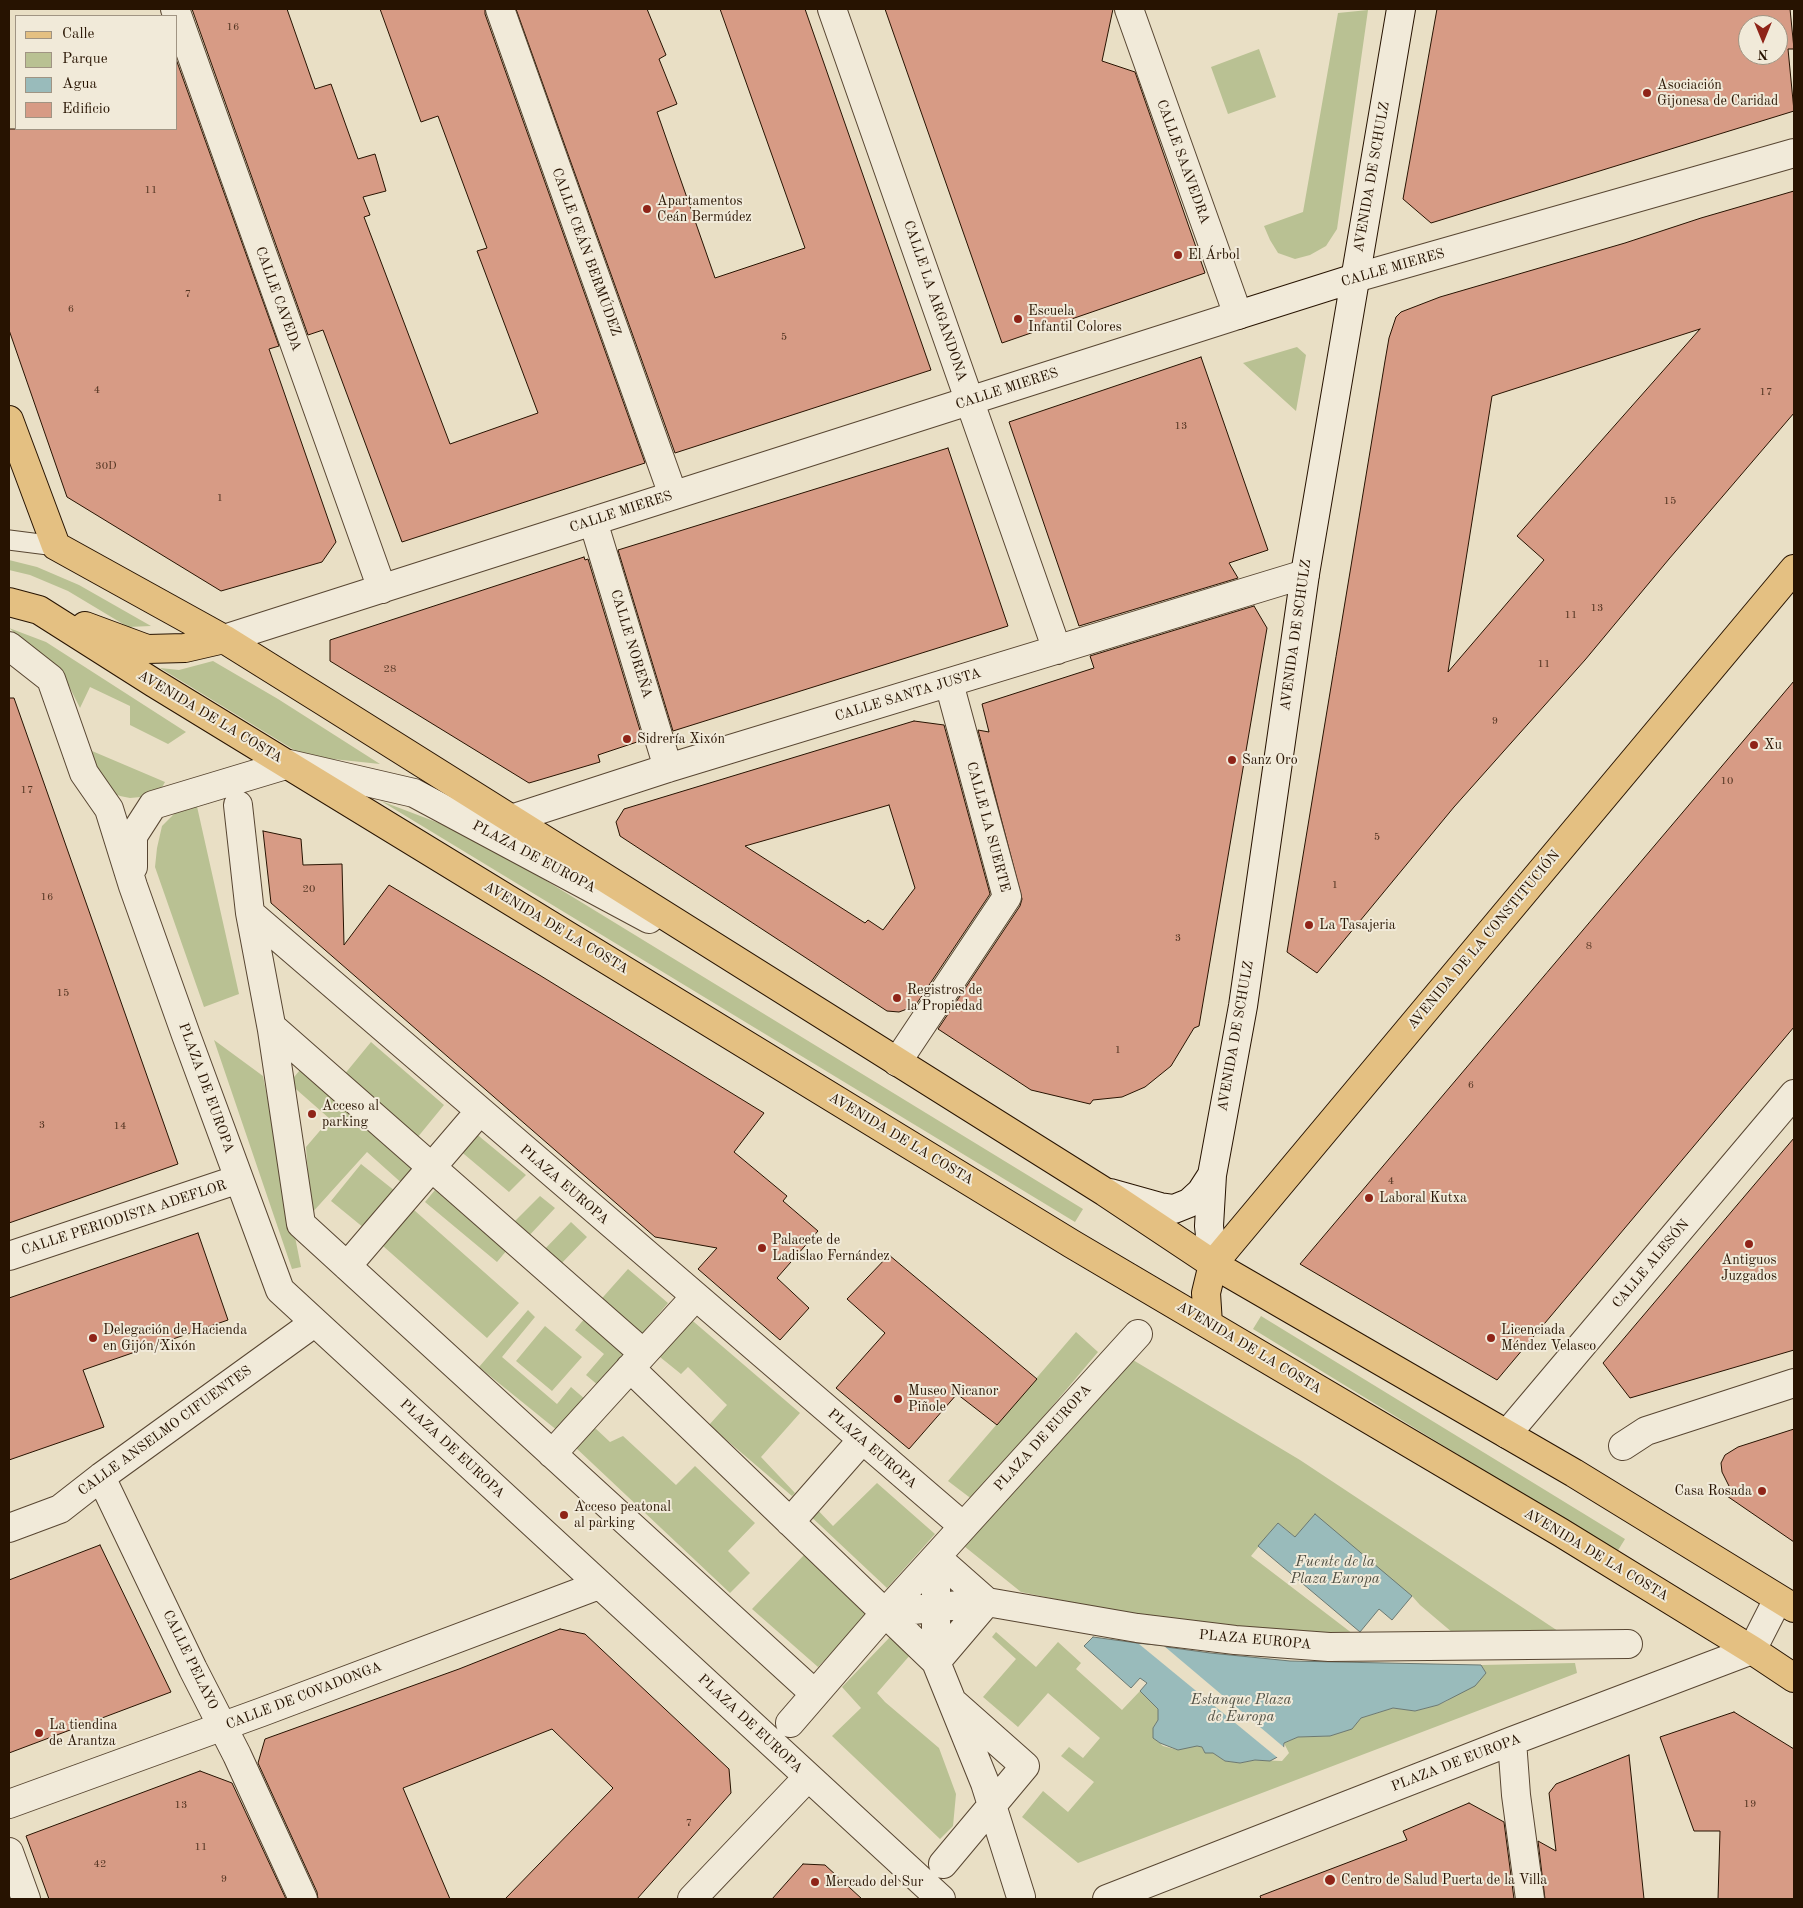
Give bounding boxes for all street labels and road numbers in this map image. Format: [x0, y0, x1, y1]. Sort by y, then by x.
street label: CALLE SAAVEDRA [1153, 97, 1213, 227]
street label: AVENIDA DE SCHULZ [1350, 100, 1394, 254]
street label: CALLE CEÁN BERMÚDEZ [548, 166, 624, 338]
street label: CALLE LA ARGANDONA [900, 218, 970, 384]
street label: CALLE CAVEDA [251, 244, 305, 354]
street label: CALLE MIERES [1339, 245, 1447, 291]
street label: CALLE MIERES [954, 364, 1060, 414]
street label: CALLE MIERES [568, 487, 674, 537]
street label: AVENIDA DE SCHULZ [1277, 558, 1315, 712]
street label: CALLE NOREÑA [606, 588, 656, 700]
street label: CALLE SANTA JUSTA [833, 665, 983, 725]
street label: AVENIDA DE LA COSTA [135, 667, 285, 767]
street label: CALLE LA SUERTE [963, 760, 1013, 894]
street label: PLAZA DE EUROPA [469, 817, 599, 897]
street label: AVENIDA DE LA CONSTITUCIÓN [1404, 847, 1564, 1033]
street label: AVENIDA DE LA COSTA [481, 878, 631, 978]
street label: AVENIDA DE SCHULZ [1214, 959, 1258, 1113]
street label: PLAZA DE EUROPA [175, 1021, 237, 1155]
street label: AVENIDA DE LA COSTA [826, 1089, 976, 1189]
street label: PLAZA EUROPA [516, 1142, 612, 1228]
street label: CALLE PERIODISTA ADEFLOR [19, 1177, 229, 1259]
street label: CALLE ALESÓN [1609, 1216, 1693, 1312]
street label: AVENIDA DE LA COSTA [1174, 1298, 1324, 1398]
street label: CALLE ANSELMO CIFUENTES [75, 1362, 255, 1500]
street label: PLAZA DE EUROPA [991, 1381, 1095, 1495]
street label: PLAZA DE EUROPA [396, 1396, 508, 1502]
street label: PLAZA EUROPA [824, 1406, 920, 1492]
street label: AVENIDA DE LA COSTA [1521, 1505, 1671, 1605]
street label: CALLE PELAYO [159, 1608, 221, 1712]
street label: PLAZA EUROPA [1198, 1627, 1312, 1653]
street label: CALLE DE COVADONGA [224, 1658, 384, 1734]
street label: PLAZA DE EUROPA [694, 1671, 806, 1777]
street label: PLAZA DE EUROPA [1389, 1731, 1523, 1795]

